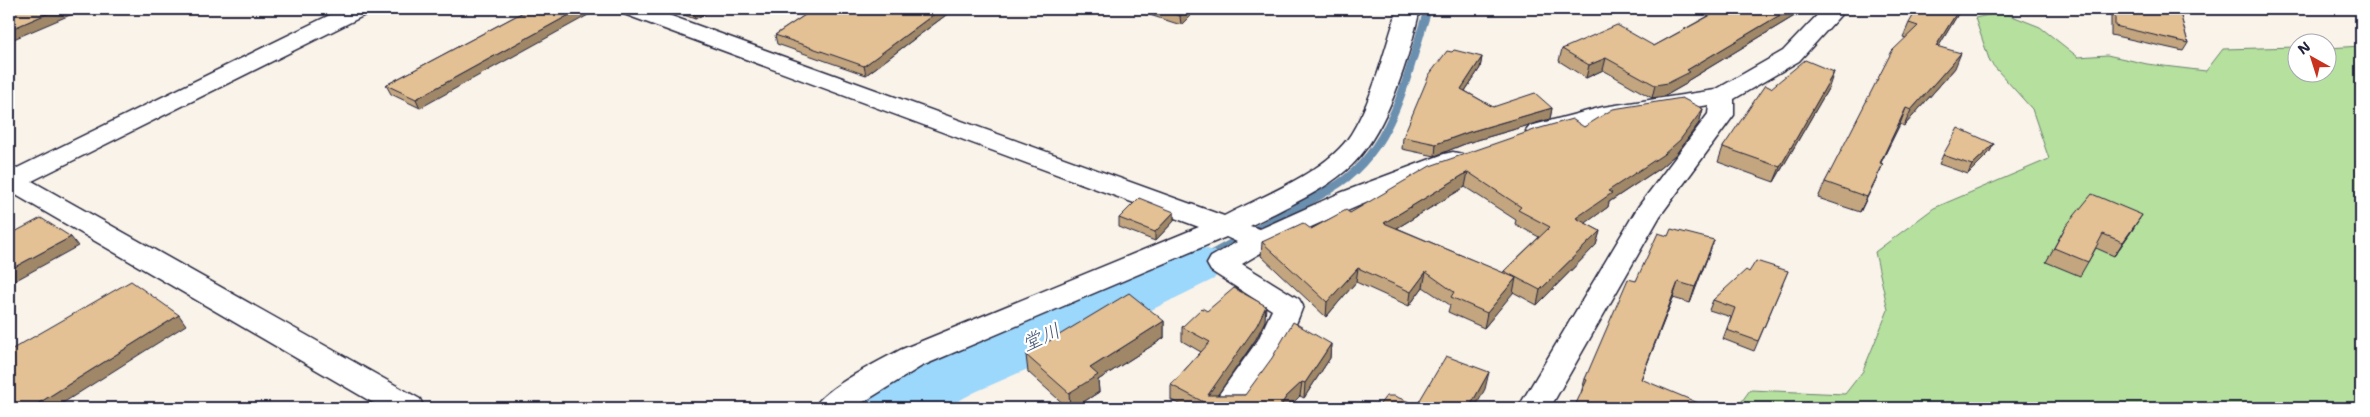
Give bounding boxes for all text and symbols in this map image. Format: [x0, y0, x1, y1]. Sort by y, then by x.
north arrow [2288, 32, 2338, 82]
text: N [2294, 37, 2314, 58]
water label: 堂川 [1017, 317, 1065, 357]

